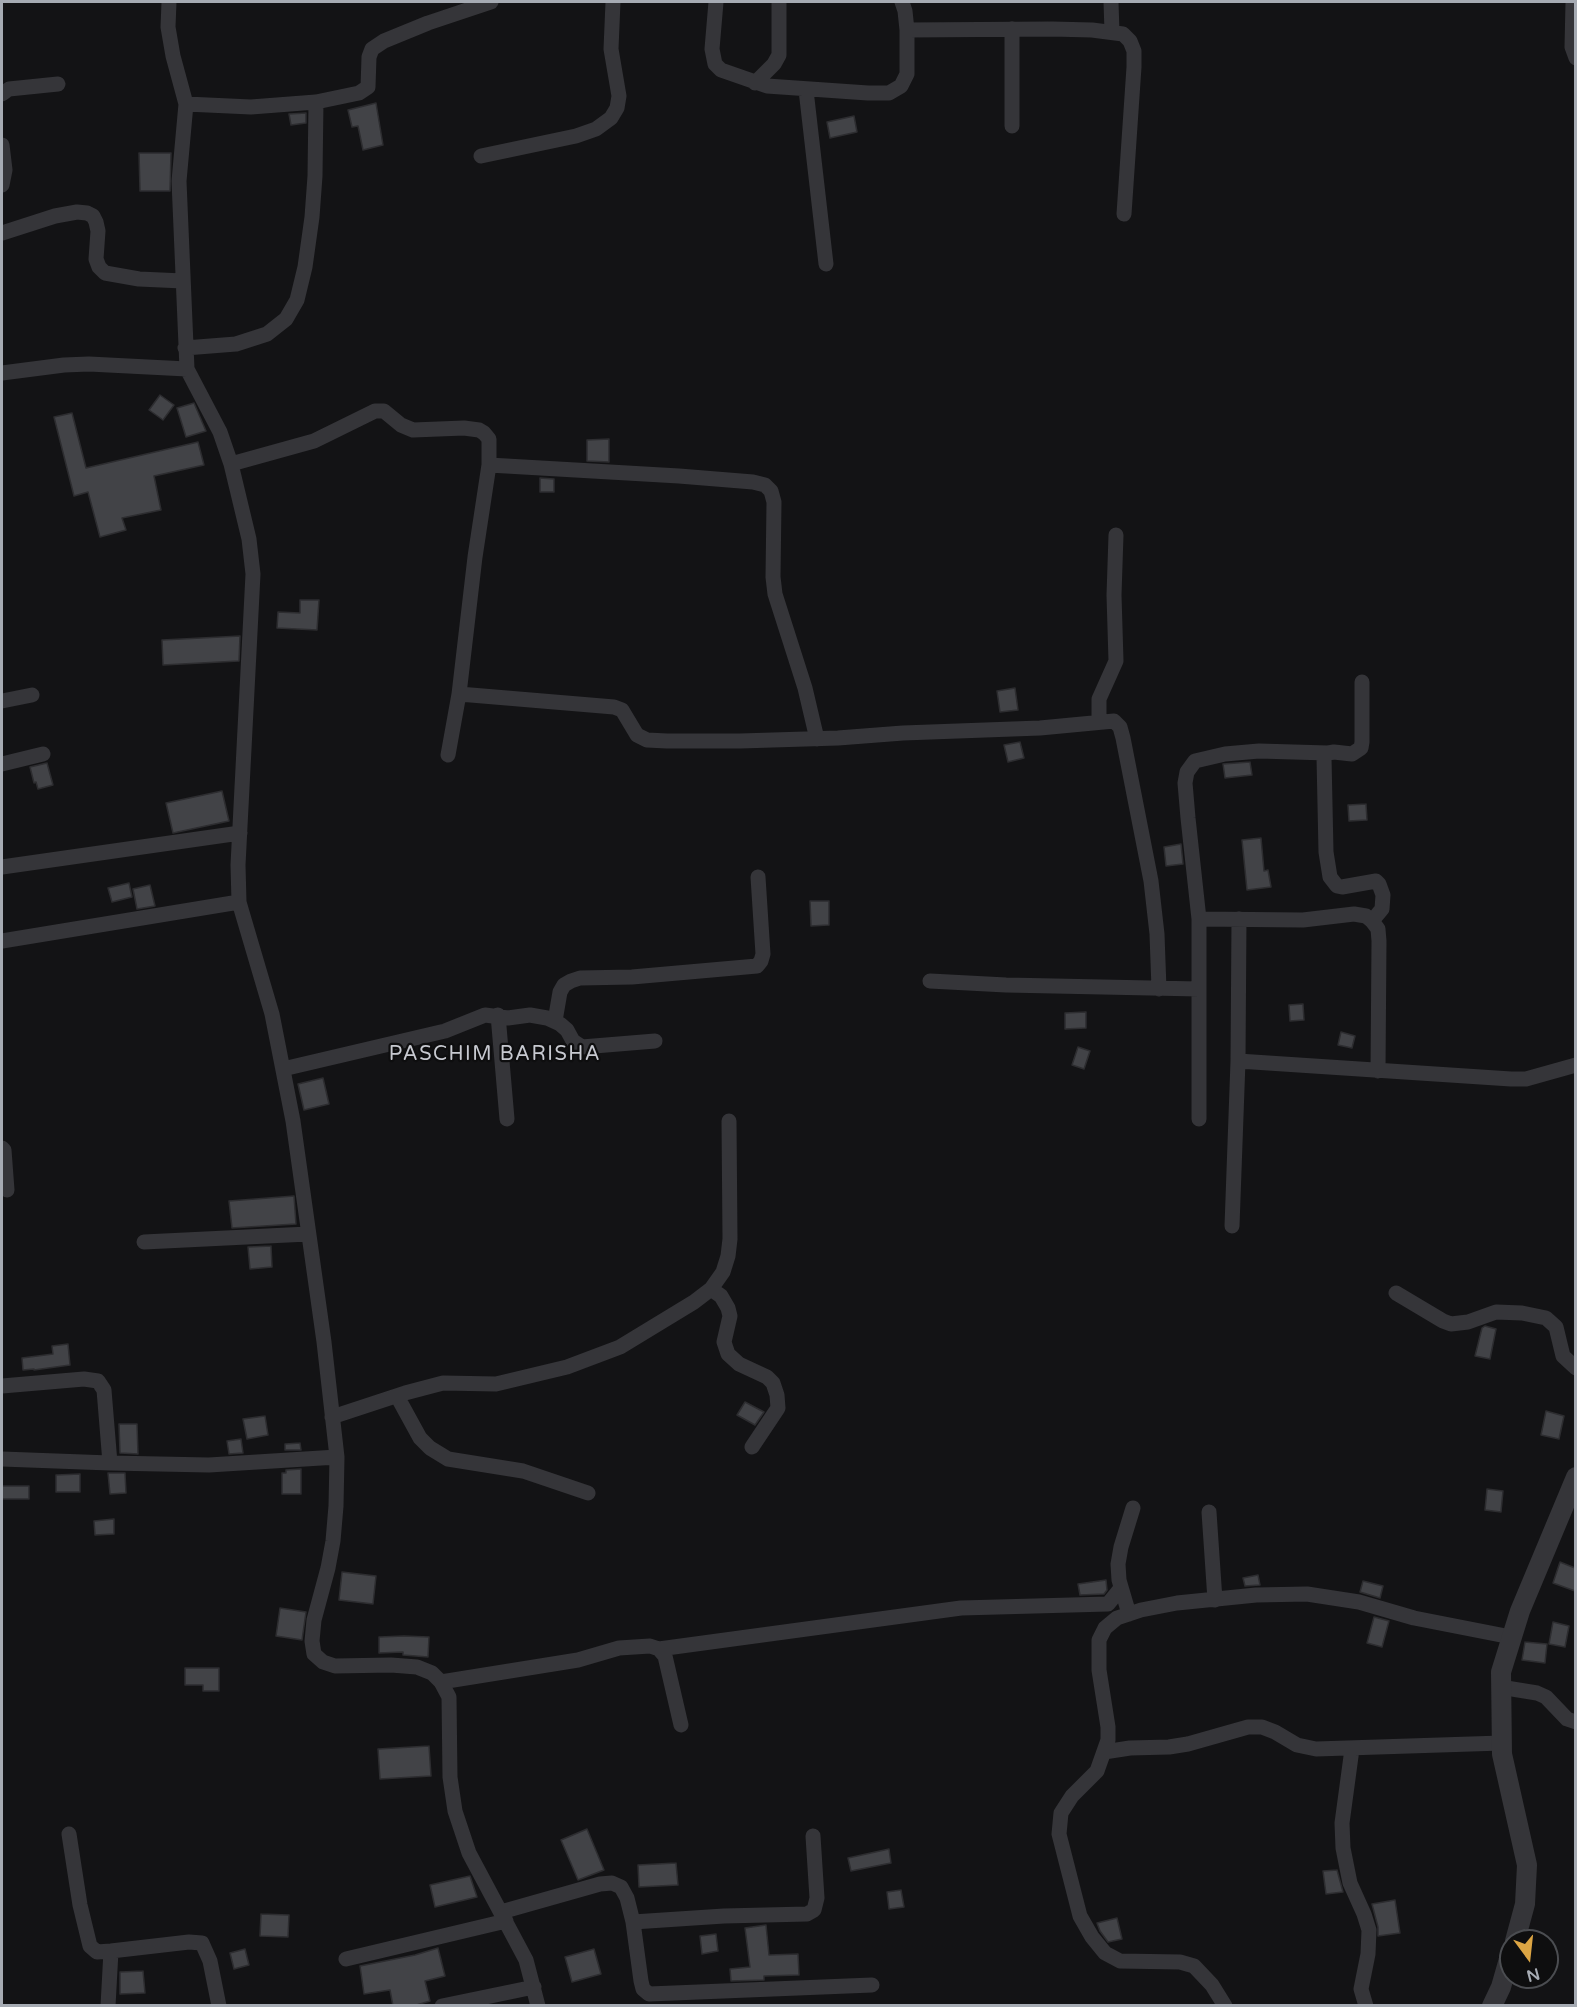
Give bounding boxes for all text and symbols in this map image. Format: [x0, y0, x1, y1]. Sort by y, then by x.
district label: PASCHIM BARISHA [389, 1043, 601, 1067]
north arrow [1499, 1929, 1559, 1989]
text: N [1524, 1963, 1542, 1986]

